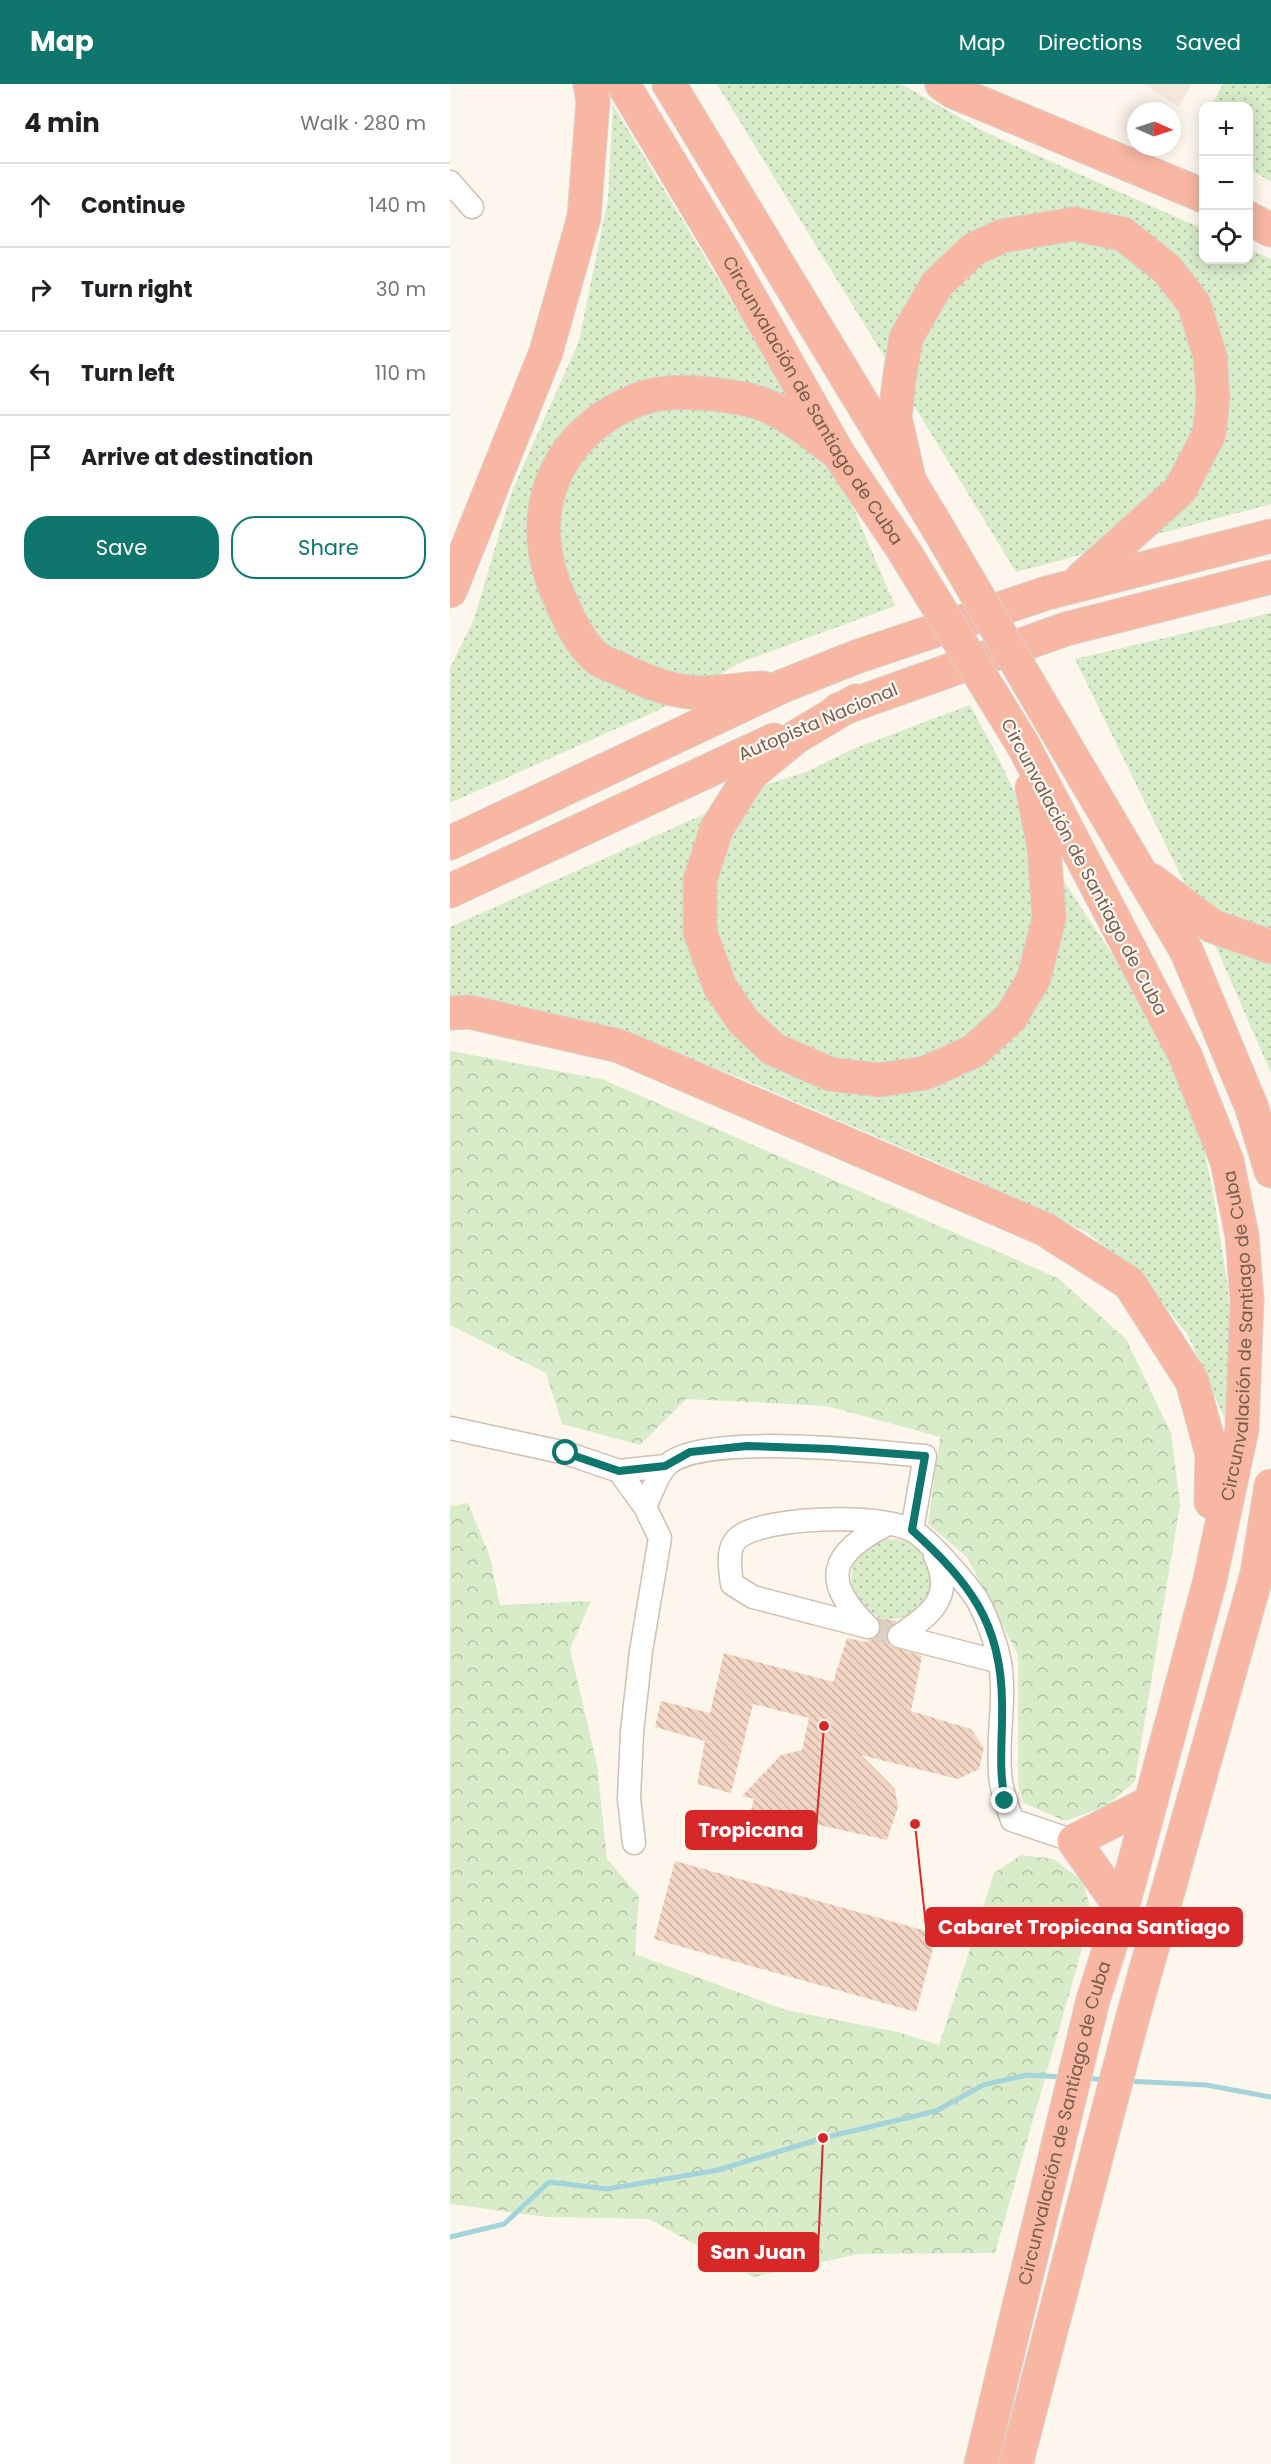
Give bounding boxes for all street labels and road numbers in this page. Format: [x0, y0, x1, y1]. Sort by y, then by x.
street label: Circunvalación de Santiago de Cuba [717, 251, 909, 550]
street label: Autopista Nacional [734, 677, 901, 766]
street label: Circunvalación de Santiago de Cuba [995, 714, 1174, 1020]
street label: Circunvalación de Santiago de Cuba [1214, 1168, 1259, 1503]
street label: Circunvalación de Santiago de Cuba [1012, 1958, 1117, 2288]

